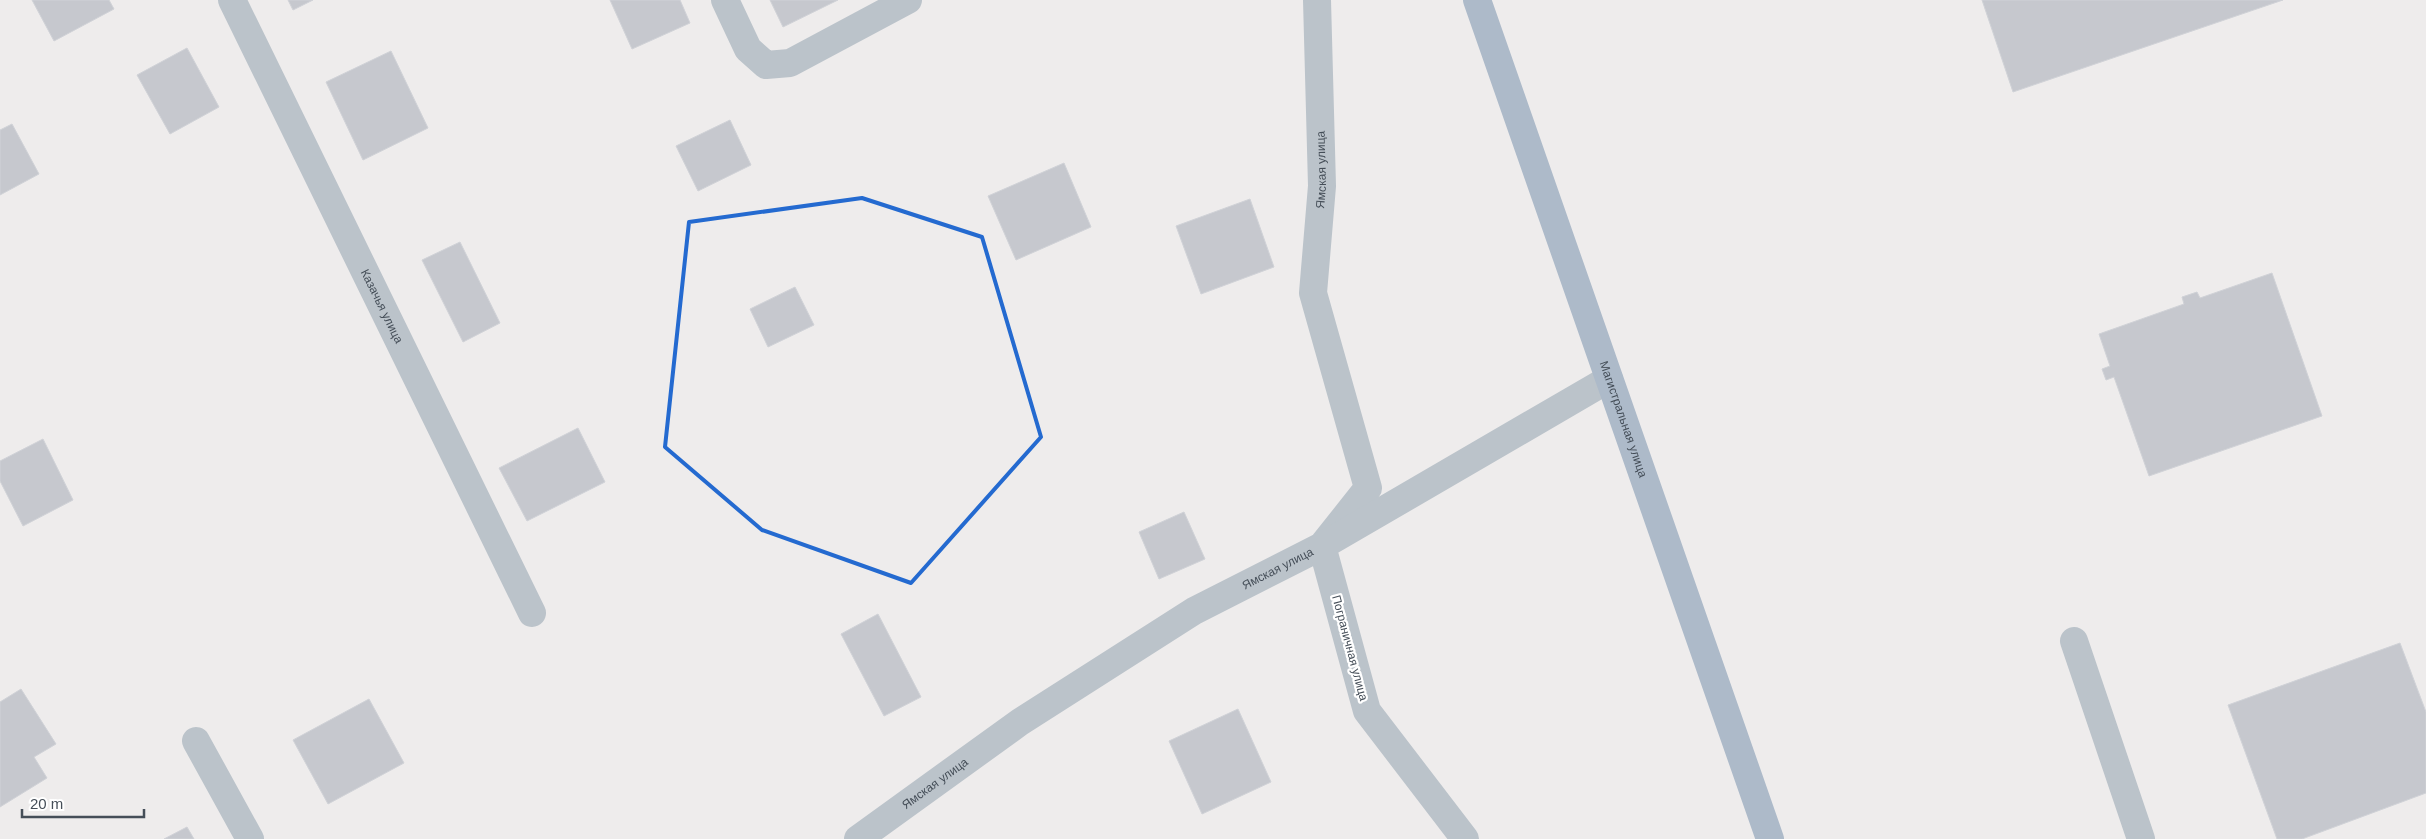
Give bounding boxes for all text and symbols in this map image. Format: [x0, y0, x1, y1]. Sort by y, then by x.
street label: Ямская улица [1313, 130, 1329, 209]
street label: Казачья улица [358, 267, 406, 346]
street label: Магистральная улица [1597, 359, 1650, 479]
street label: Ямская улица [1240, 544, 1316, 592]
street label: Пограничная улица [1329, 594, 1371, 703]
street label: Ямская улица [899, 755, 971, 812]
scale bar [22, 786, 145, 818]
text: 20 m [30, 795, 63, 812]

